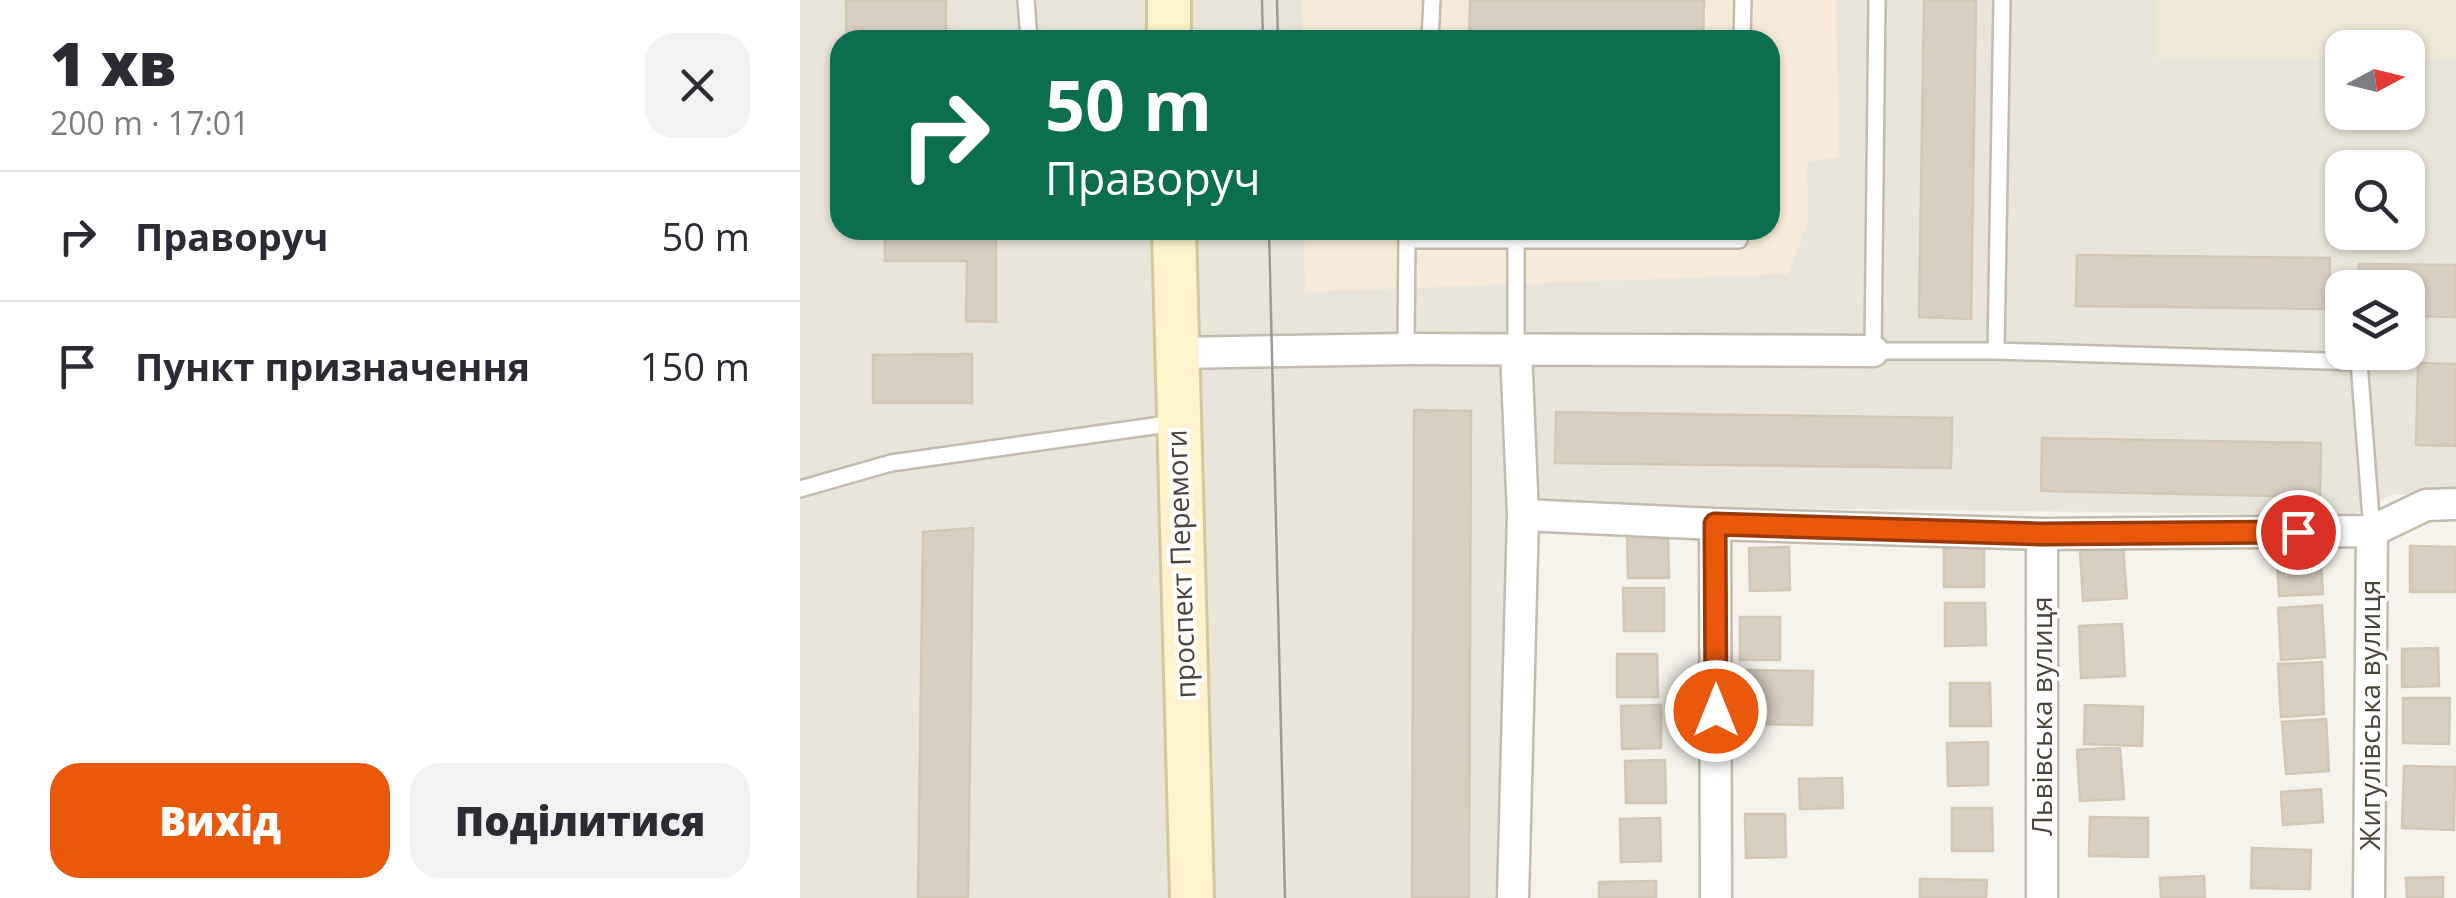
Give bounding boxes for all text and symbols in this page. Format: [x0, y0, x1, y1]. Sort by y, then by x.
text: 1 хв [50, 22, 176, 104]
north arrow [2325, 30, 2425, 130]
map controls [2325, 30, 2425, 370]
button: close [645, 33, 750, 138]
text: 50 m [1045, 56, 1212, 152]
icon: right [880, 70, 1010, 200]
text: 200 m · 17:01 [50, 101, 249, 144]
text: Праворуч [1045, 147, 1261, 208]
button: search [2325, 150, 2425, 250]
icon: right [50, 209, 105, 264]
text: Праворуч [135, 210, 328, 262]
text: 50 m [661, 210, 750, 262]
button: layers [2325, 270, 2425, 370]
icon: arrive [50, 339, 105, 394]
text: Пункт призначення [135, 340, 530, 392]
text: 150 m [640, 340, 750, 392]
street label: проспект Перемоги [1156, 429, 1204, 699]
pin [2256, 490, 2341, 575]
icon: arrive [2271, 505, 2326, 560]
street label: Жигулівська вулиця [2350, 580, 2388, 850]
street label: Львівська вулиця [2022, 596, 2060, 836]
position arrow [1664, 659, 1768, 763]
button: Вихід [50, 763, 390, 878]
button: Поділитися [410, 763, 750, 878]

